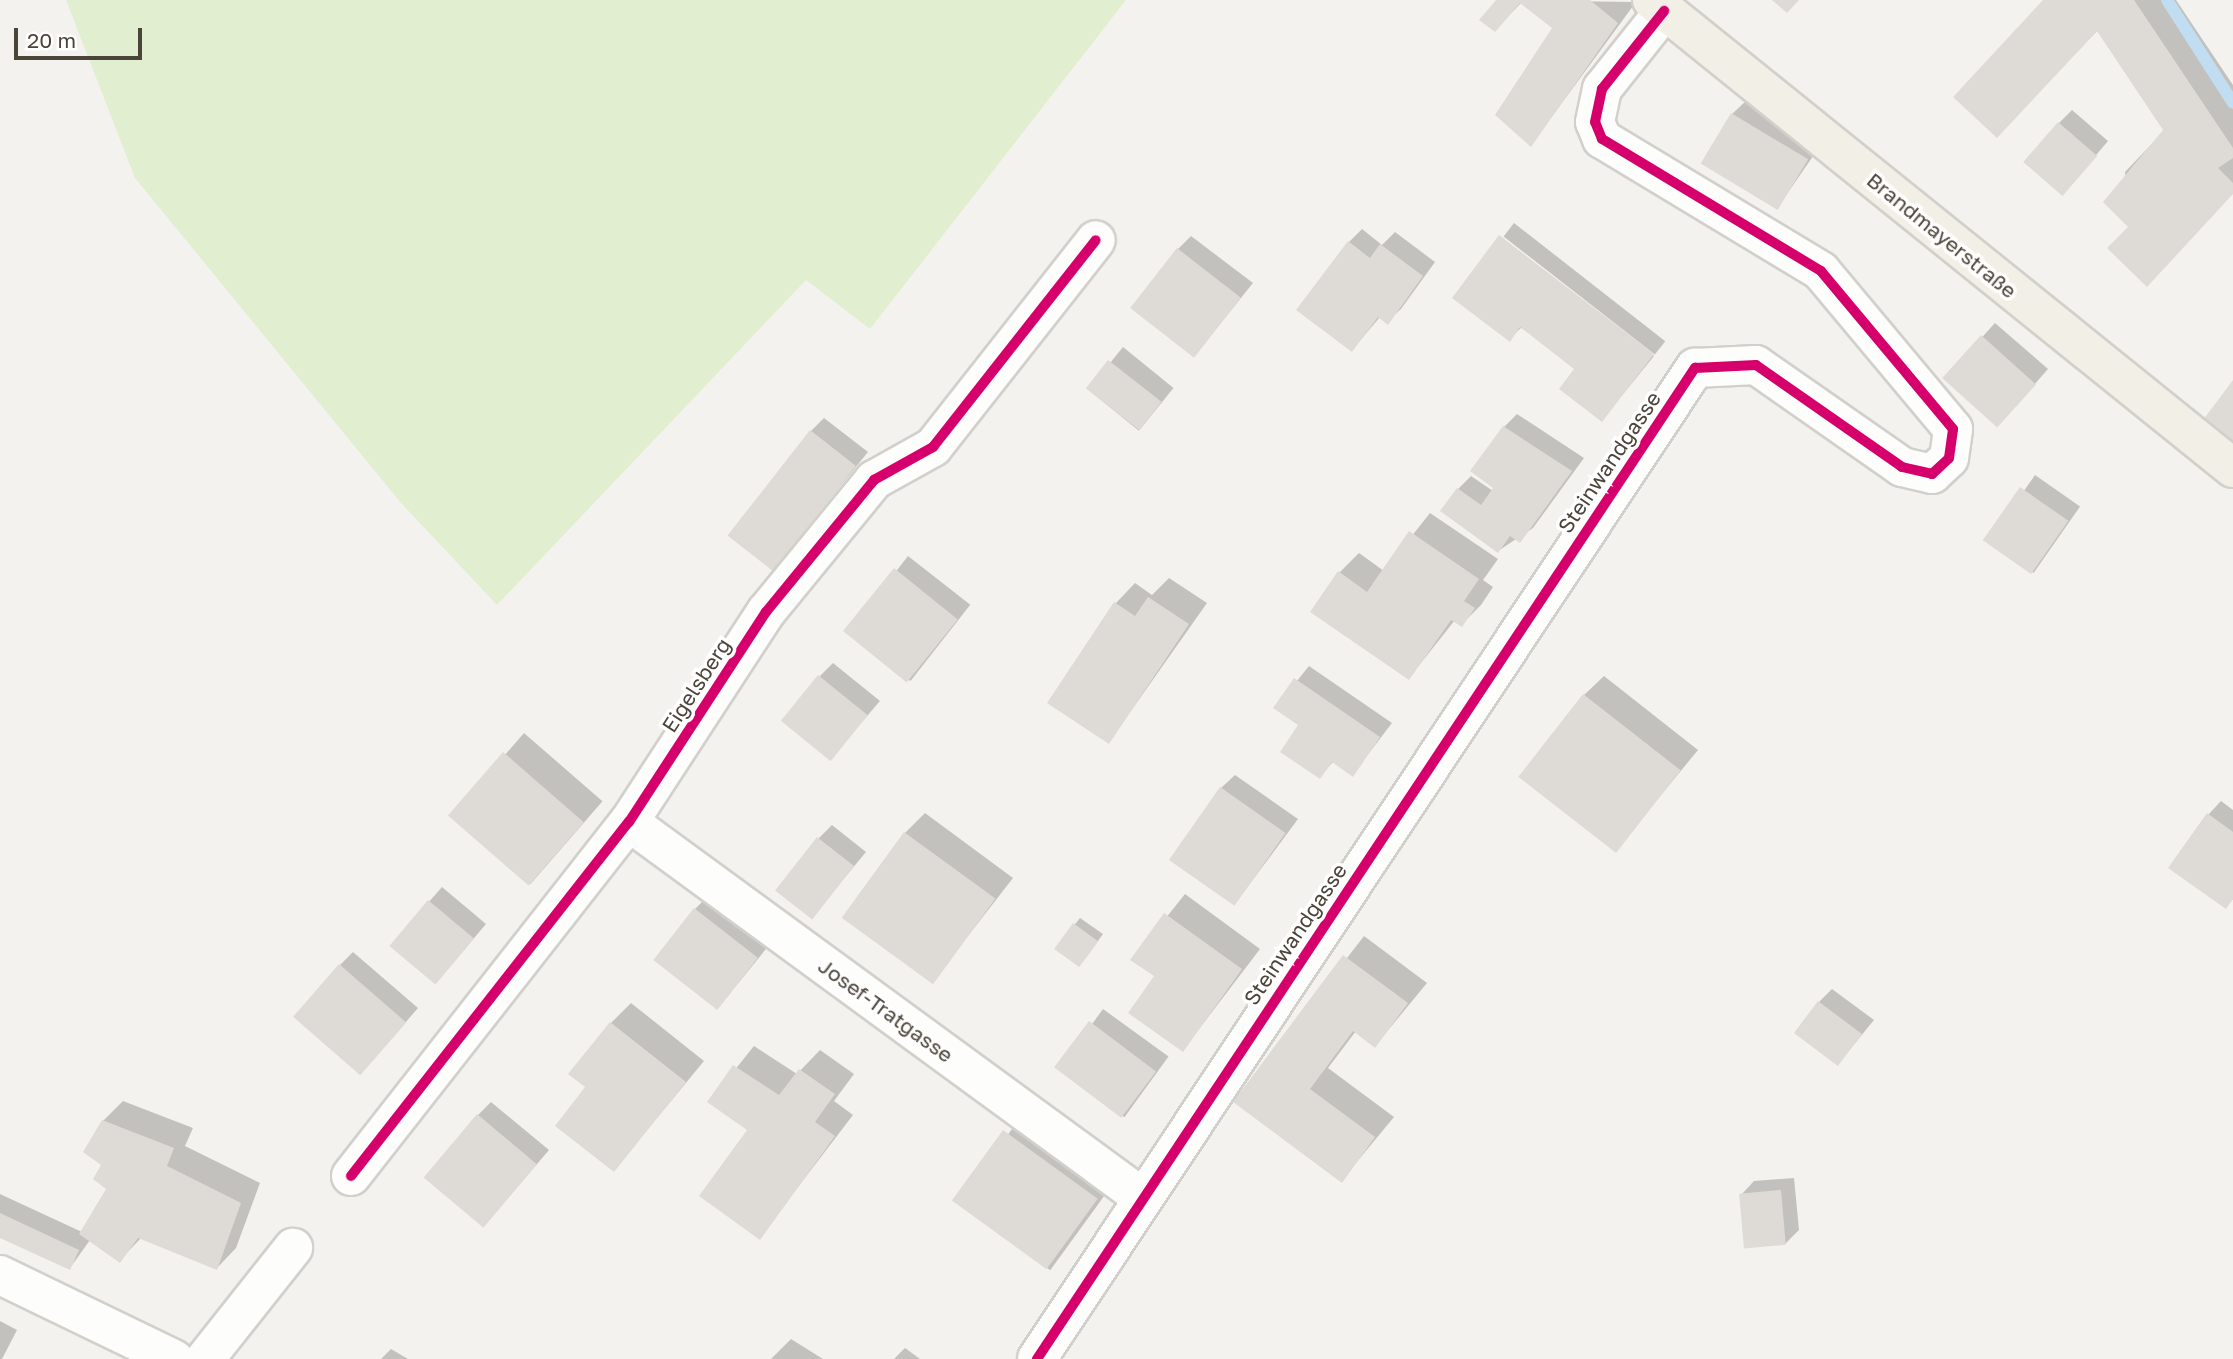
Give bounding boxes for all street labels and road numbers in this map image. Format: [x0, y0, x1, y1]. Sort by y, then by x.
street label: Brandmayerstraße [1862, 167, 2022, 303]
street label: Steinwandgasse [1552, 386, 1666, 538]
street label: Eigelsberg [656, 633, 736, 737]
street label: Steinwandgasse [1238, 858, 1352, 1010]
street label: Josef-Tratgasse [814, 953, 958, 1067]

